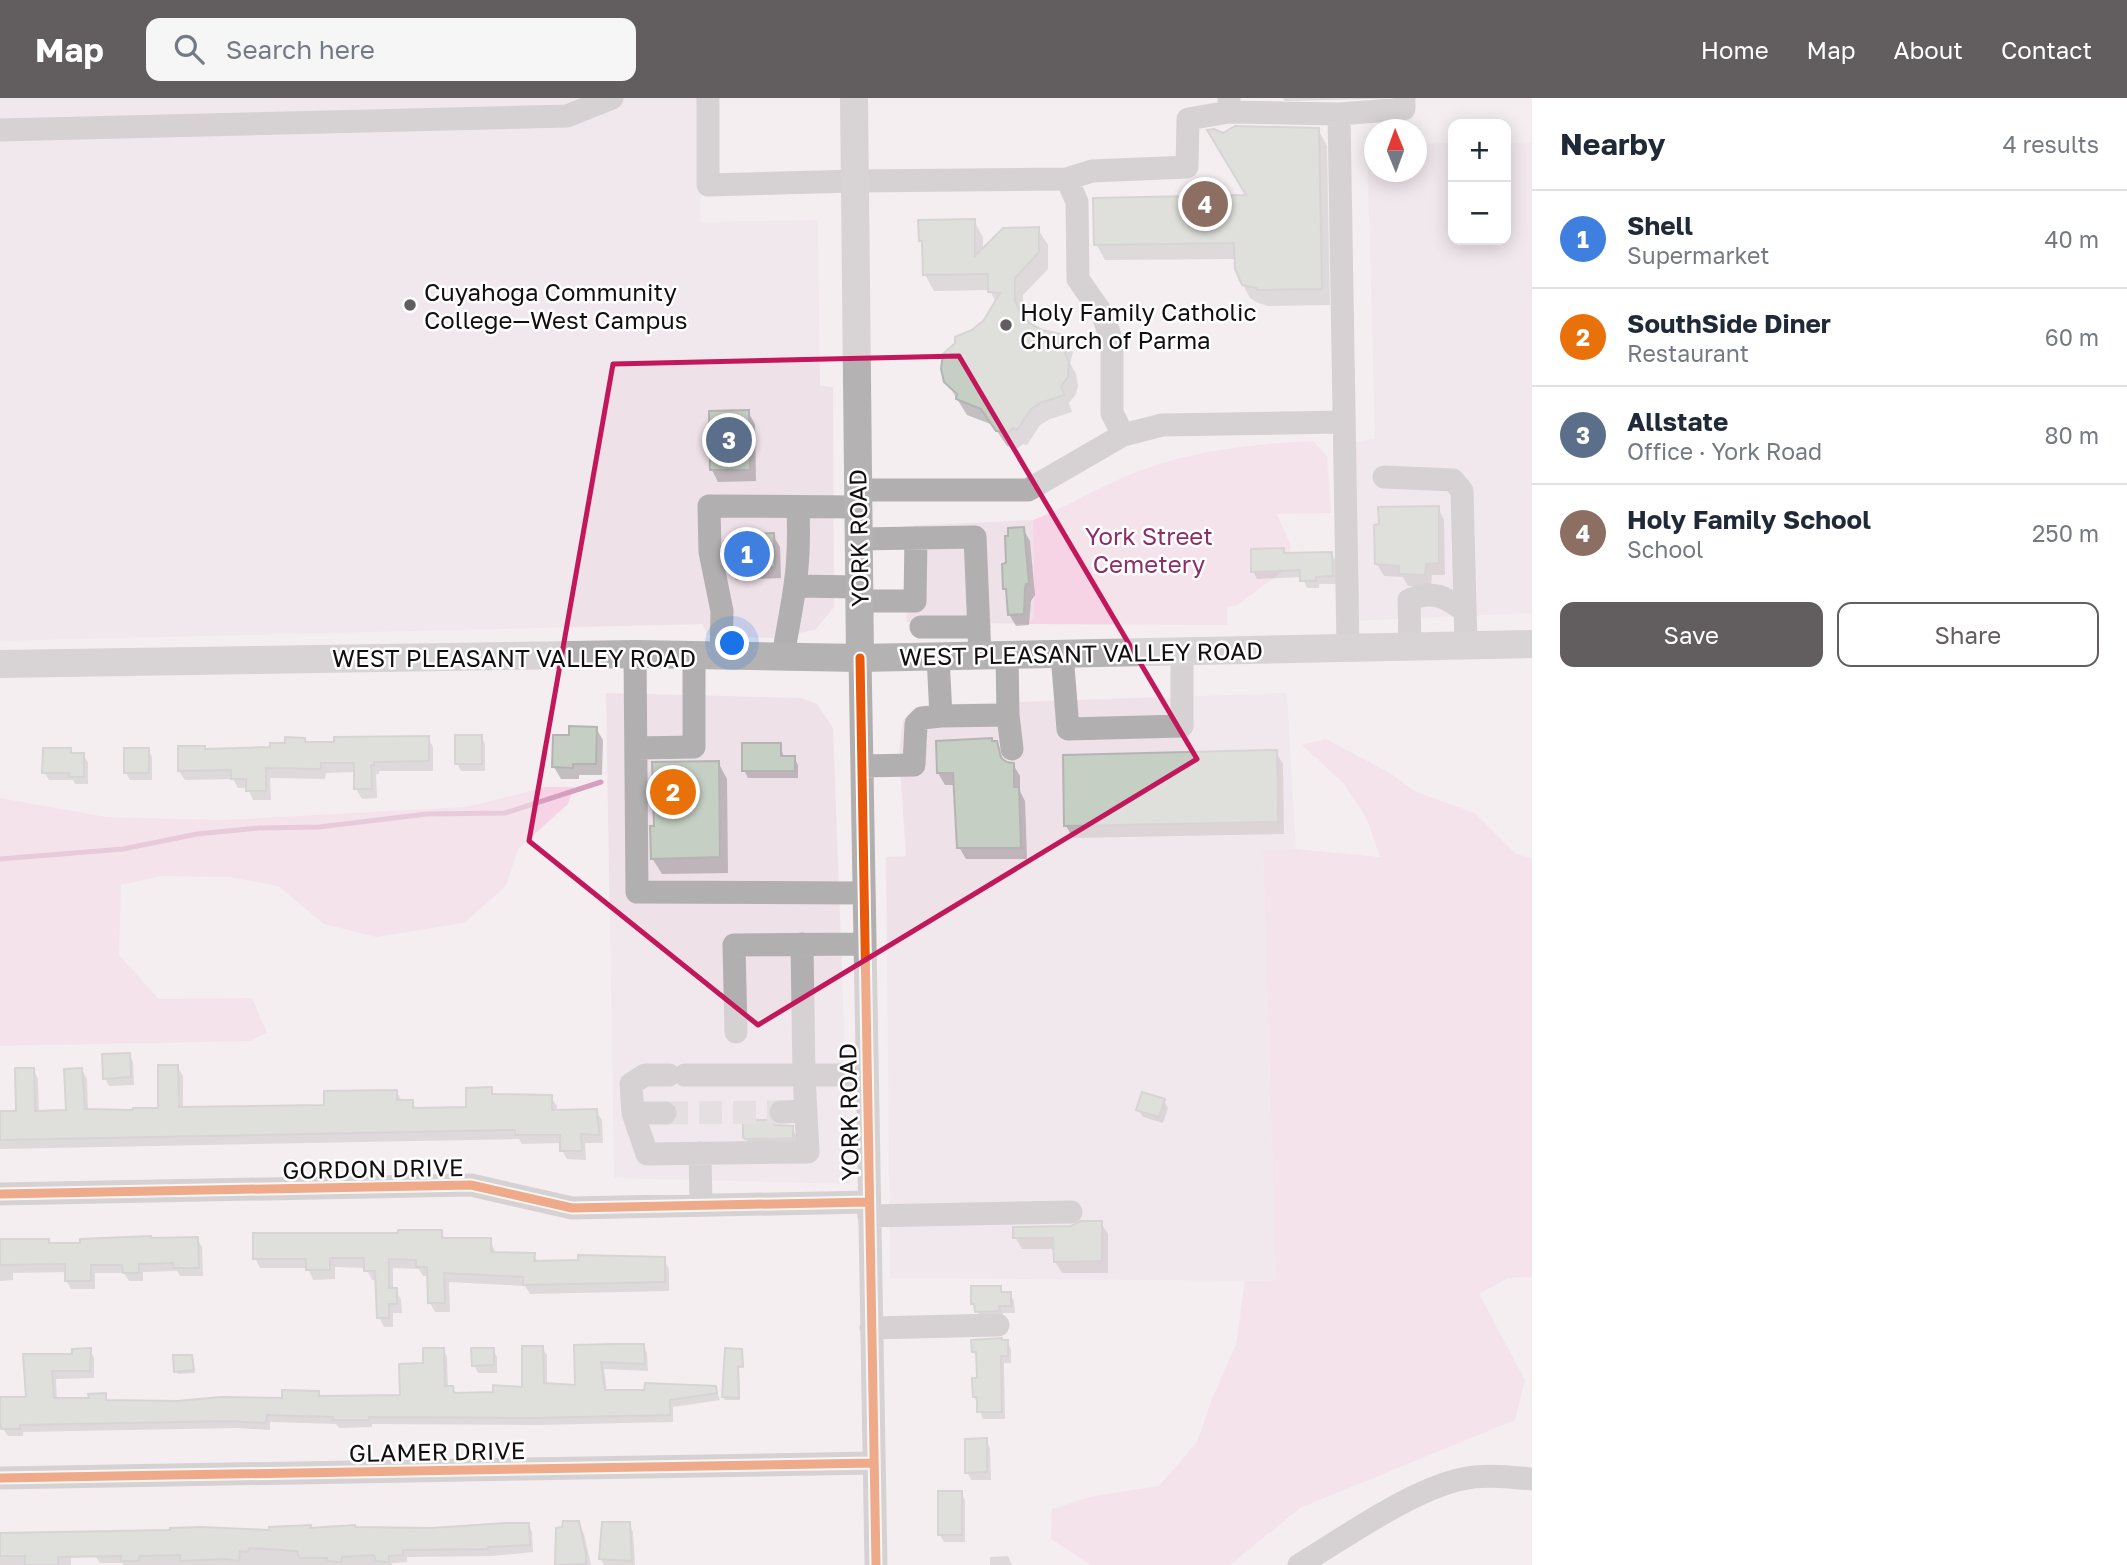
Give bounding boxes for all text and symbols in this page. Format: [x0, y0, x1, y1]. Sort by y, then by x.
search box [146, 18, 636, 81]
text: Map [35, 30, 104, 69]
icon: search [170, 30, 208, 68]
text: Search here [226, 34, 375, 65]
text: Home [1701, 35, 1769, 64]
text: Map [1807, 35, 1856, 64]
text: About [1894, 35, 1963, 64]
text: Contact [2001, 35, 2092, 64]
north arrow [1364, 119, 1427, 182]
map controls [1448, 119, 1511, 245]
button: + [1448, 119, 1511, 182]
text: Nearby [1560, 126, 1665, 162]
text: 4 results [2003, 130, 2099, 158]
pin: 4 [1182, 178, 1228, 230]
button: − [1448, 182, 1511, 245]
text: Shell [1627, 210, 1693, 241]
text: 1 [1577, 225, 1589, 253]
text: 40 m [2045, 225, 2099, 253]
text: Supermarket [1627, 241, 1770, 269]
place label: Cuyahoga Community College—West Campus [424, 277, 687, 334]
marker: Cuyahoga Community College—West Campus [402, 297, 418, 313]
place label: Holy Family Catholic Church of Parma [1020, 297, 1257, 354]
text: SouthSide Diner [1627, 308, 1831, 339]
marker: Holy Family Catholic Church of Parma [998, 317, 1014, 333]
text: 2 [1576, 323, 1590, 351]
text: 60 m [2045, 323, 2099, 351]
text: Restaurant [1627, 339, 1749, 367]
text: Allstate [1627, 406, 1728, 437]
pin: 3 [706, 414, 752, 466]
text: 3 [1576, 421, 1590, 449]
text: 80 m [2045, 421, 2099, 449]
text: Office · York Road [1627, 437, 1822, 465]
street label: YORK ROAD [842, 469, 874, 607]
text: Holy Family School [1627, 504, 1871, 535]
text: 4 [1576, 519, 1590, 547]
text: 250 m [2032, 519, 2099, 547]
park label: York Street Cemetery [1085, 521, 1213, 578]
pin: 1 [724, 528, 770, 580]
text: School [1627, 535, 1703, 563]
button: Save [1560, 602, 1823, 667]
button: Share [1837, 602, 2099, 667]
your location [715, 626, 749, 660]
street label: WEST PLEASANT VALLEY ROAD [899, 635, 1263, 671]
street label: WEST PLEASANT VALLEY ROAD [332, 643, 696, 672]
pin: 2 [650, 766, 696, 818]
street label: YORK ROAD [832, 1043, 864, 1181]
street label: GORDON DRIVE [282, 1152, 464, 1184]
street label: GLAMER DRIVE [349, 1435, 525, 1467]

